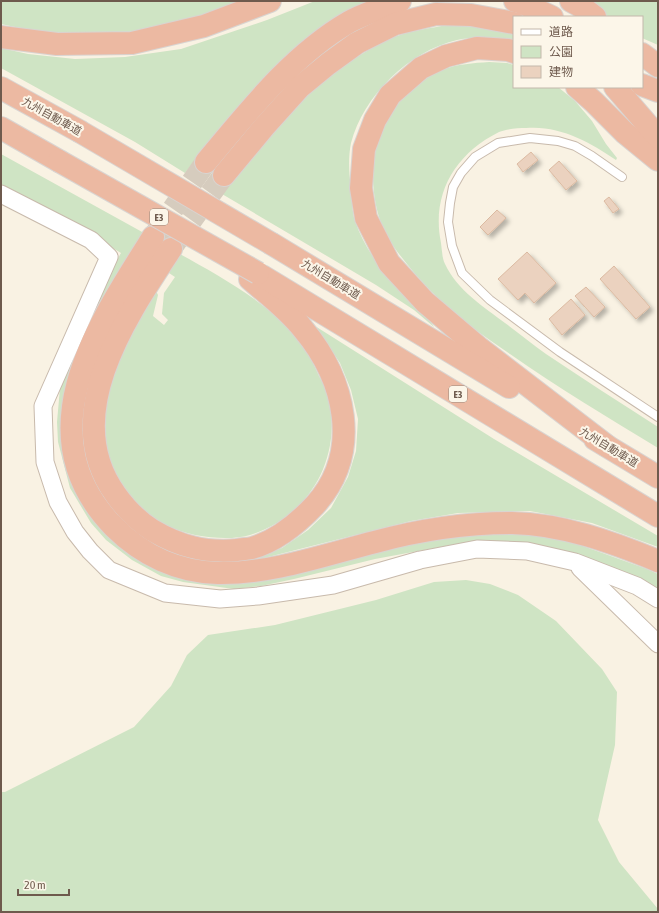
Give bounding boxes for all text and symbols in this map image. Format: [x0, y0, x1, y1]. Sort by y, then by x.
legend [513, 16, 643, 88]
text: 道路 [549, 25, 573, 39]
text: 公園 [549, 45, 573, 59]
text: 建物 [549, 65, 573, 79]
street label: 九州自動車道 [20, 95, 84, 137]
road number: E3 [150, 209, 168, 225]
street label: 九州自動車道 [300, 257, 362, 301]
road number: E3 [449, 386, 467, 402]
street label: 九州自動車道 [578, 425, 640, 469]
scale bar [18, 871, 69, 897]
text: 20 m [24, 878, 46, 892]

